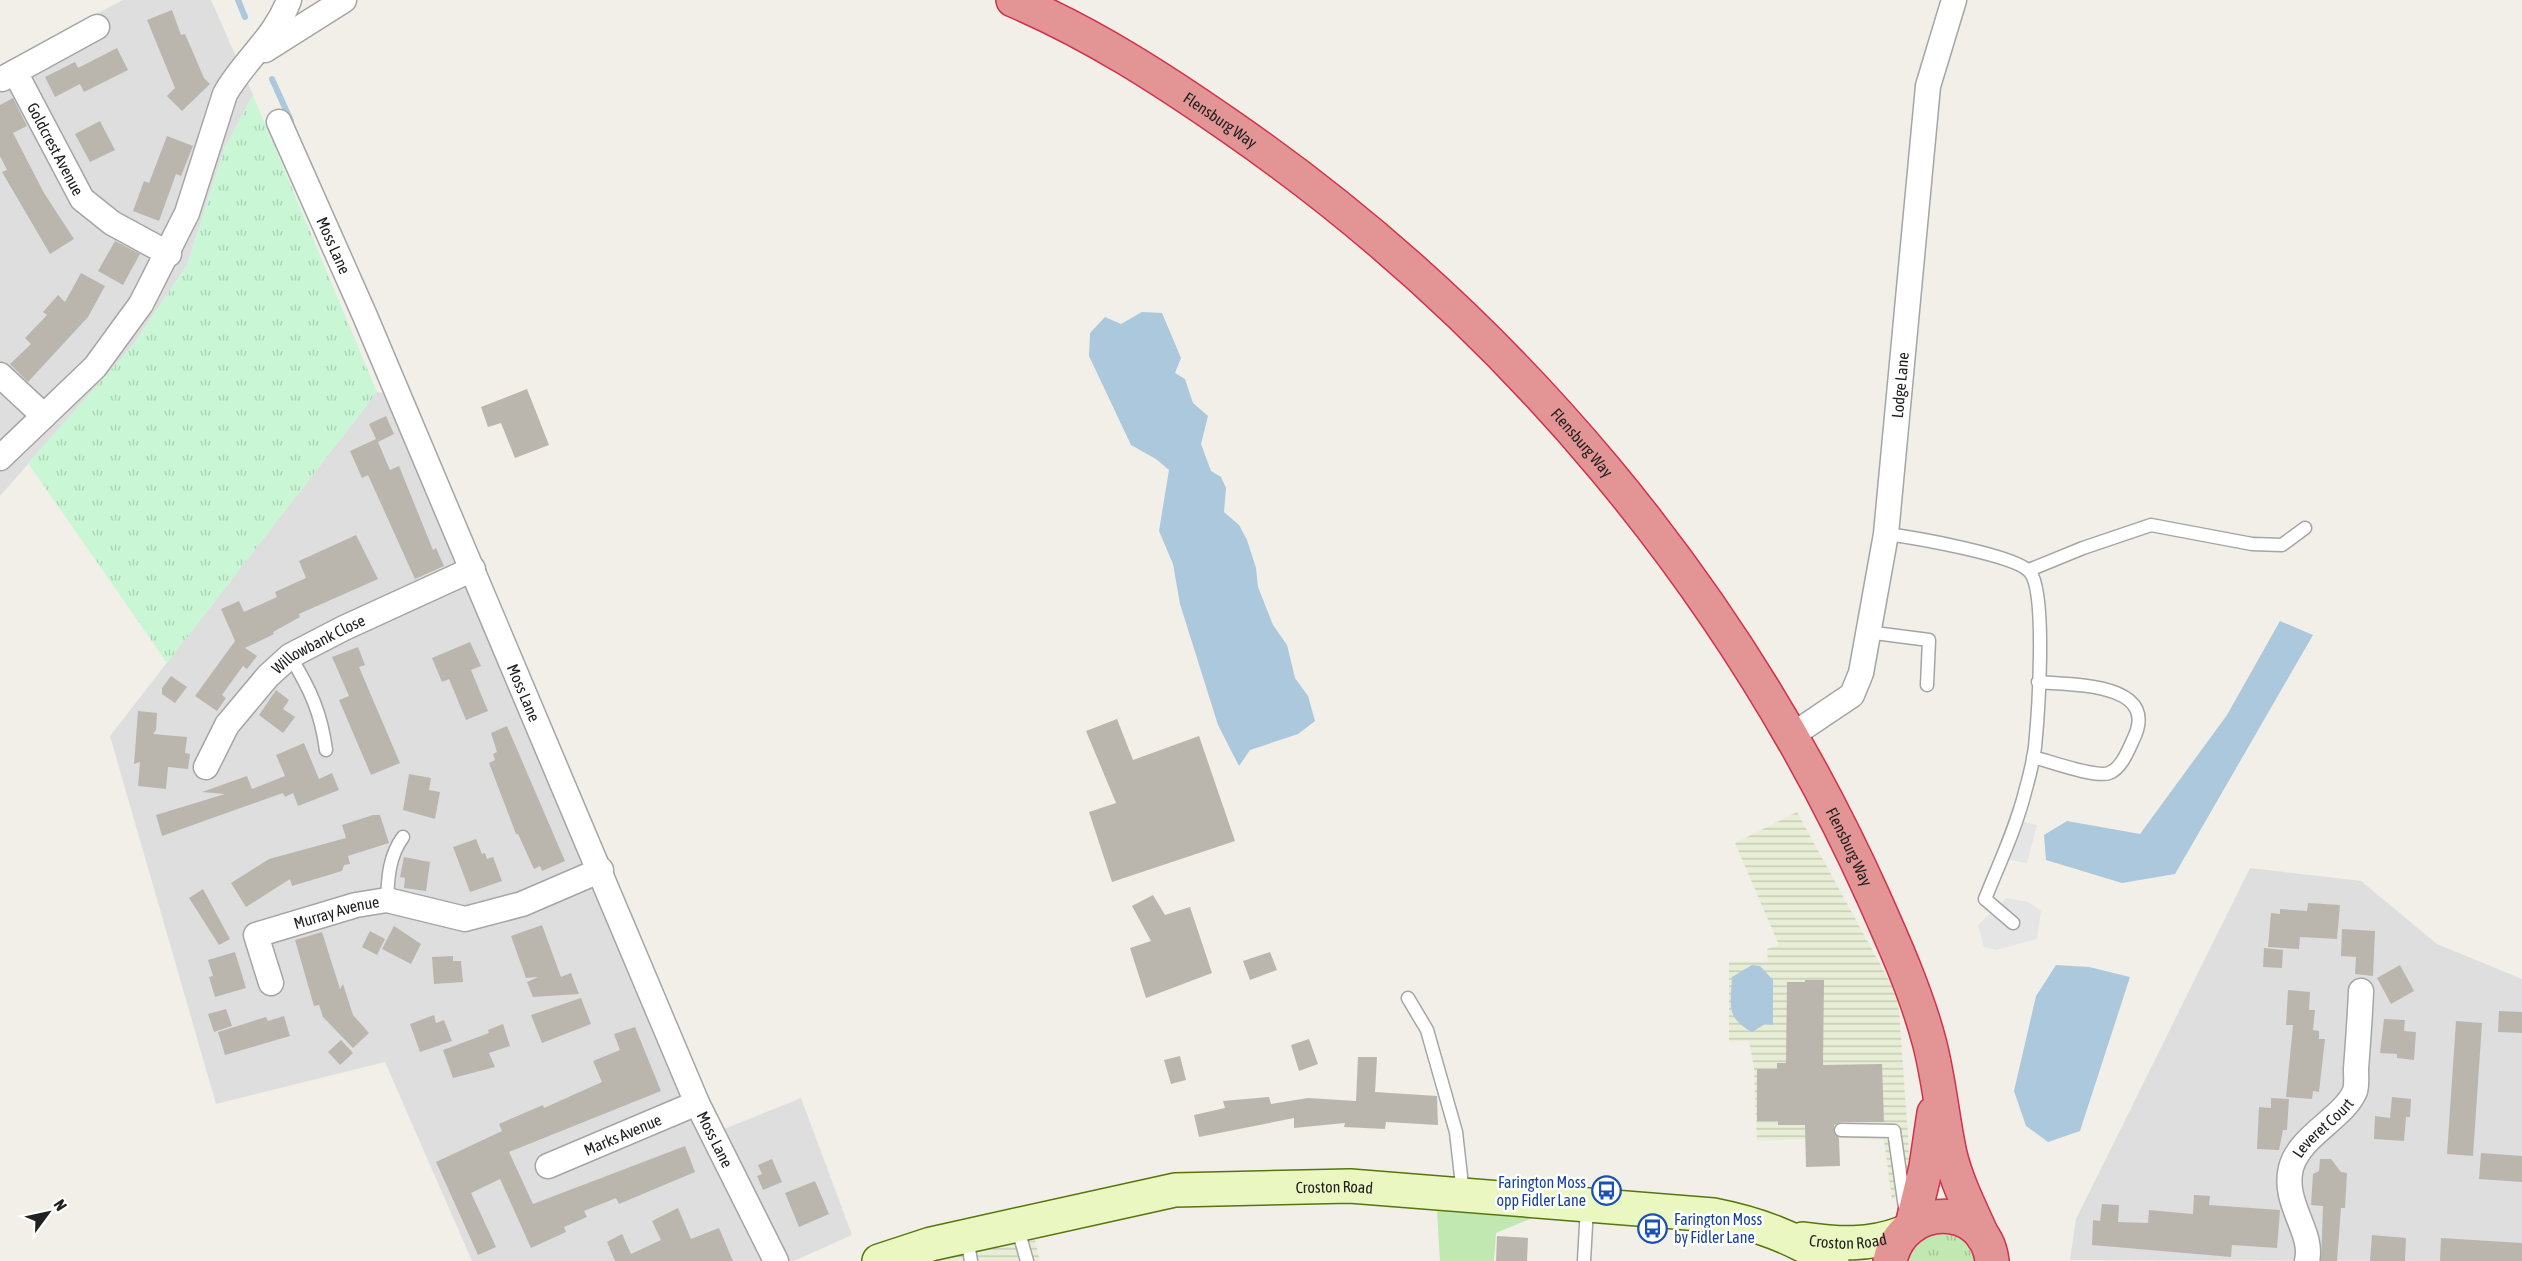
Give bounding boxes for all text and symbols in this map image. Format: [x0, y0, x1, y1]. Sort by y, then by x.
street label: Flensburg Way [1180, 88, 1261, 153]
street label: Goldcrest Avenue [24, 99, 87, 198]
street label: Moss Lane [313, 214, 354, 277]
street label: Lodge Lane [1888, 351, 1912, 419]
street label: Flensburg Way [1547, 404, 1617, 481]
street label: Willowbank Close [268, 611, 368, 677]
street label: Moss Lane [504, 661, 544, 724]
street label: Flensburg Way [1823, 804, 1876, 889]
street label: Murray Avenue [291, 892, 381, 932]
street label: Leveret Court [2288, 1094, 2357, 1161]
street label: Moss Lane [694, 1108, 737, 1170]
street label: Marks Avenue [581, 1110, 664, 1159]
place label: Farington Moss opp Fidler Lane [1496, 1173, 1586, 1210]
bus stop icon: Farington Moss opp Fidler Lane [1591, 1175, 1623, 1207]
street label: Croston Road [1295, 1177, 1374, 1197]
north arrow [18, 1183, 78, 1243]
text: N [50, 1196, 71, 1214]
place label: Farington Moss by Fidler Lane [1674, 1210, 1762, 1247]
bus stop icon: Farington Moss by Fidler Lane [1637, 1212, 1669, 1244]
street label: Croston Road [1808, 1230, 1888, 1252]

